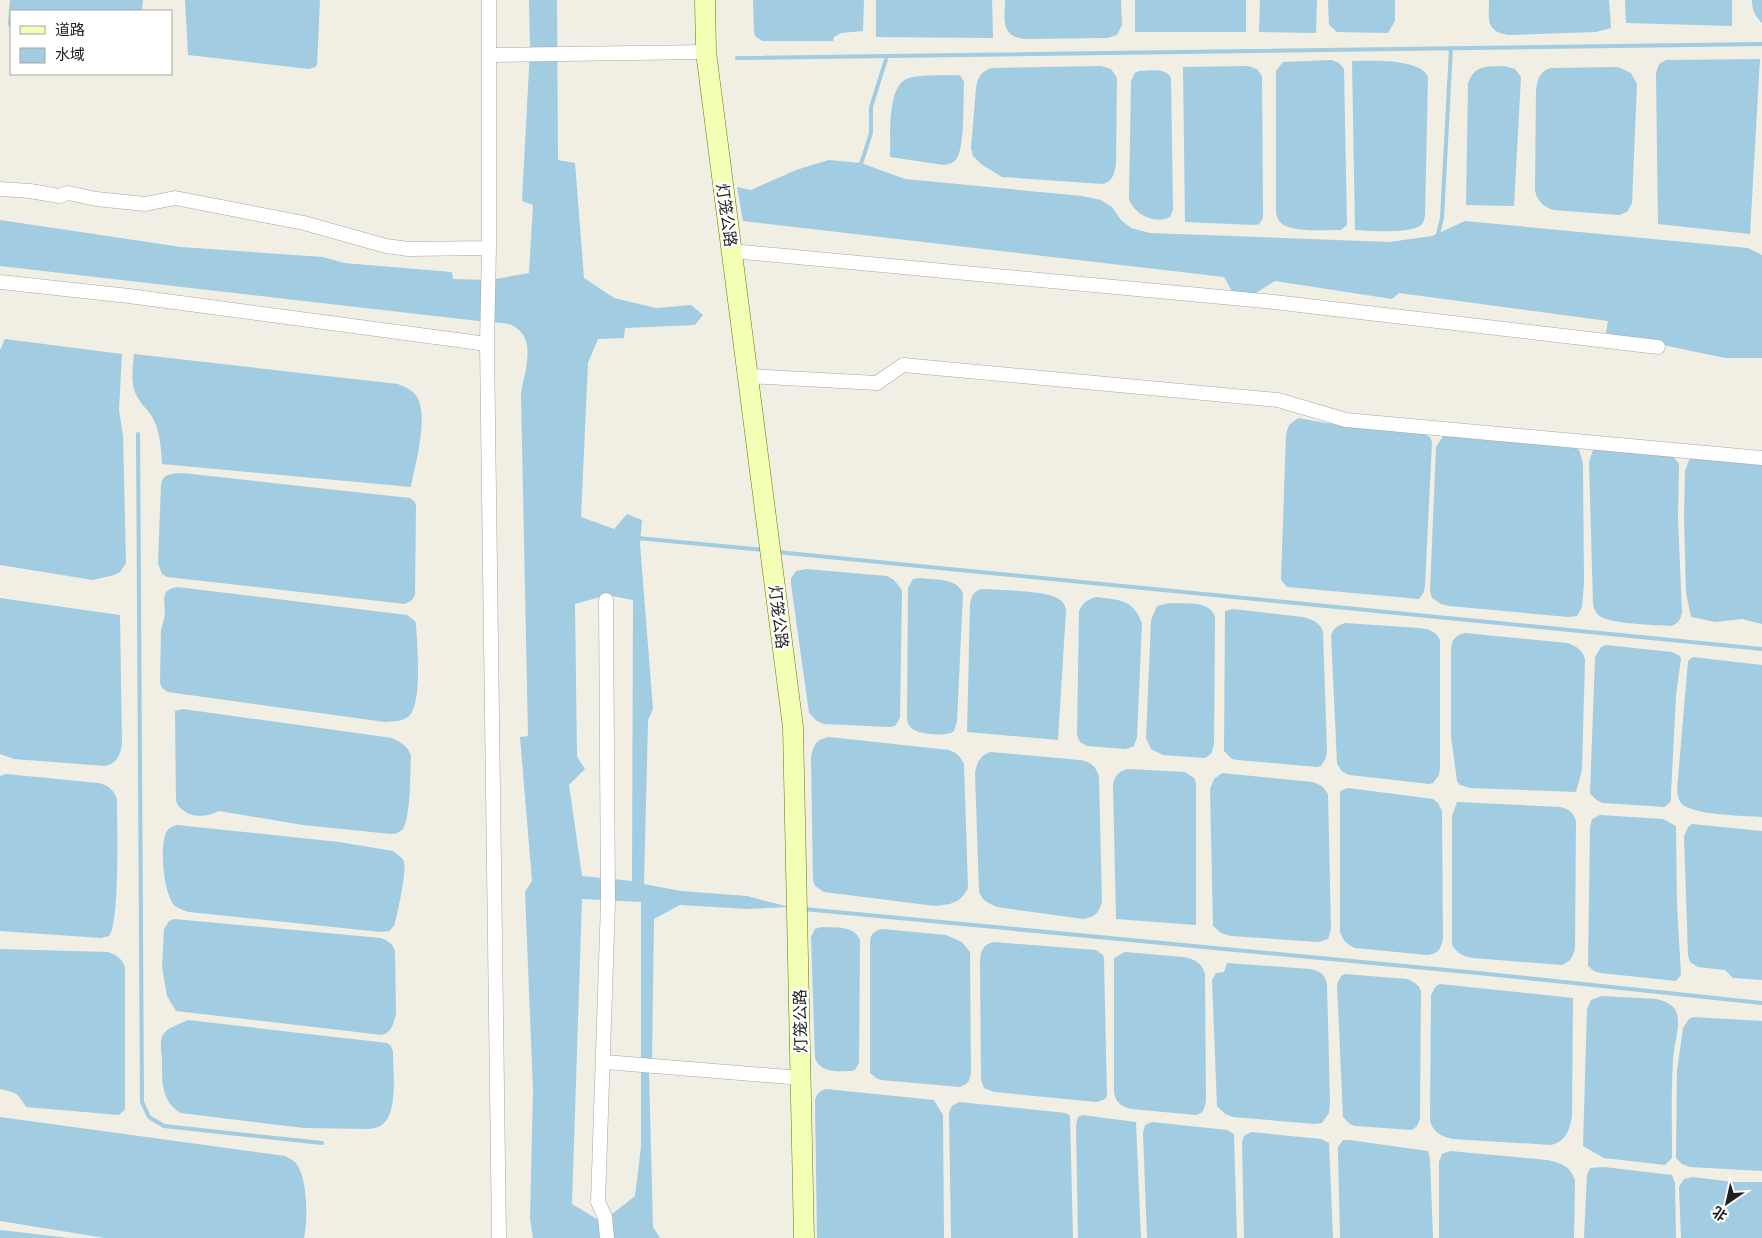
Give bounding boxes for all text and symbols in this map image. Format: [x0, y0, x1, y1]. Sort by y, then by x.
legend [10, 10, 172, 75]
text: 道路 [55, 22, 85, 41]
text: 水域 [55, 47, 85, 66]
street label: 灯笼公路 [711, 182, 739, 248]
street label: 灯笼公路 [763, 584, 791, 650]
street label: 灯笼公路 [791, 989, 813, 1053]
north arrow [1702, 1178, 1752, 1228]
text: 北 [1710, 1202, 1731, 1223]

